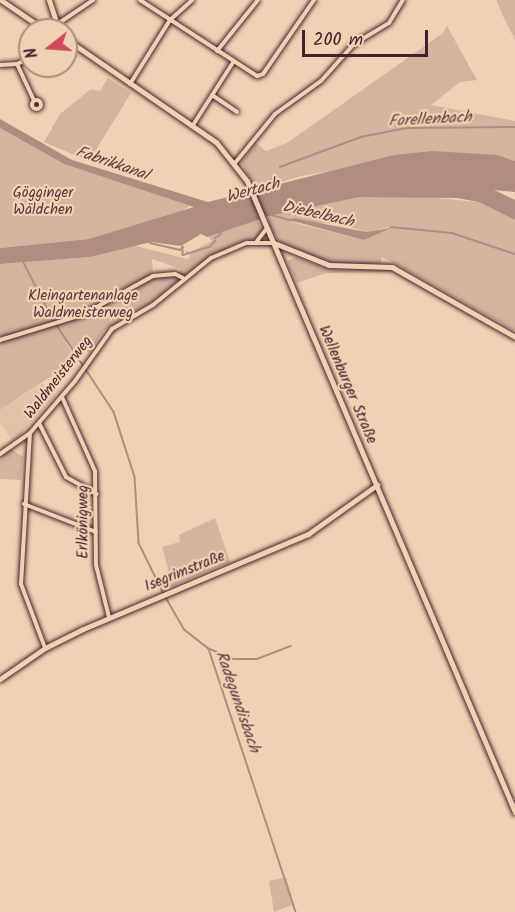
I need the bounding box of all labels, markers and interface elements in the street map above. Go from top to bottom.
north arrow [18,18,78,78]
scale bar [305,18,431,56]
text: 200 m [313,26,363,55]
text: N [19,44,46,61]
water label: Forellenbach [388,108,472,132]
water label: Fabrikkanal [73,143,151,185]
water label: Wertach [224,175,282,207]
park label: Gögginger Wäldchen [13,184,73,219]
water label: Diebelbach [281,197,355,233]
park label: Kleingartenanlage Waldmeisterweg [28,287,138,322]
street label: Wellenburger Straße [314,323,380,447]
street label: Waldmeisterweg [21,333,97,423]
street label: Erlkönigweg [75,485,93,559]
street label: Isegrimstraße [142,548,228,596]
water label: Radegundisbach [211,649,263,755]

